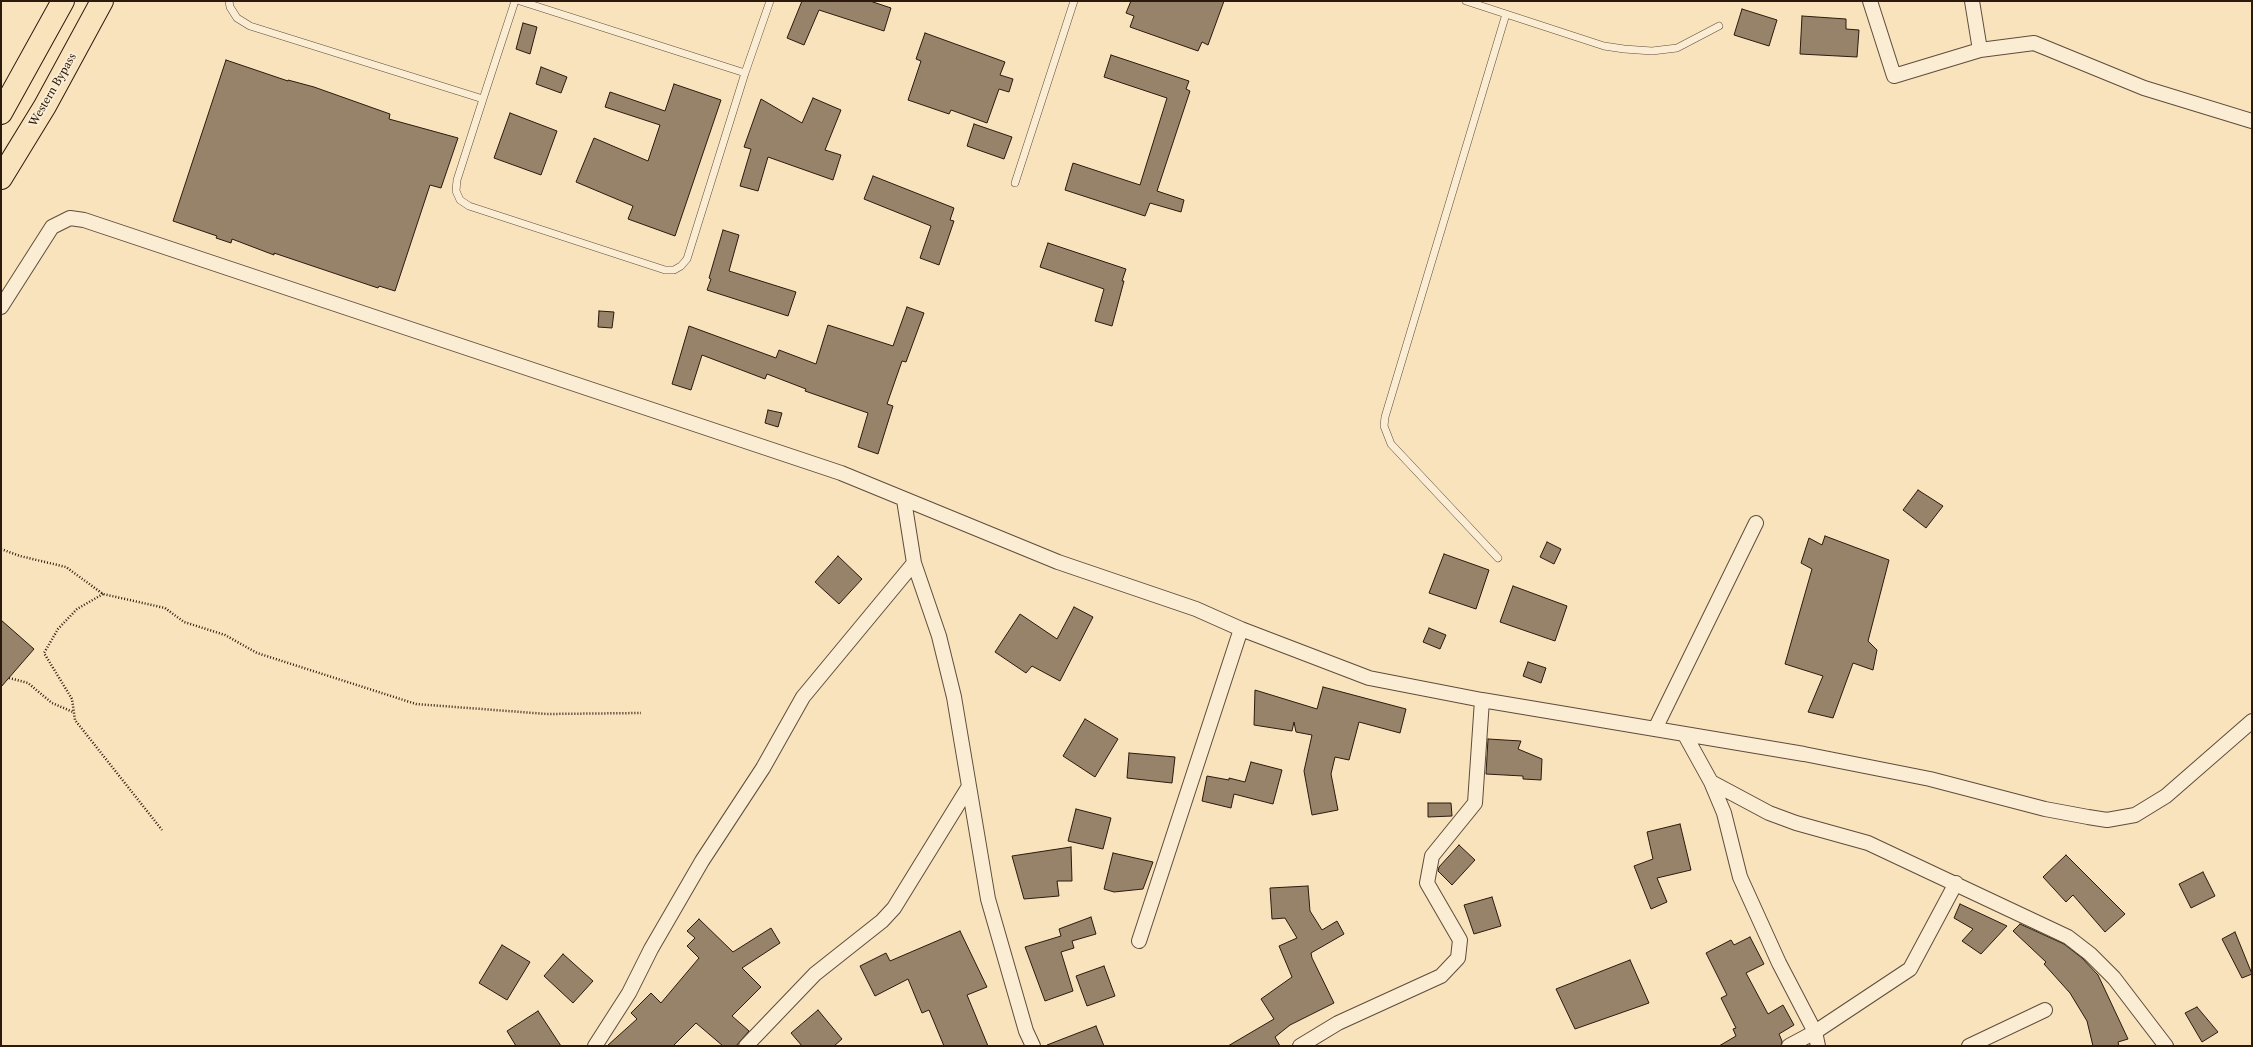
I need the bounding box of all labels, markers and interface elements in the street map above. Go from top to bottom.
street label: Western Bypass [27,51,79,129]

